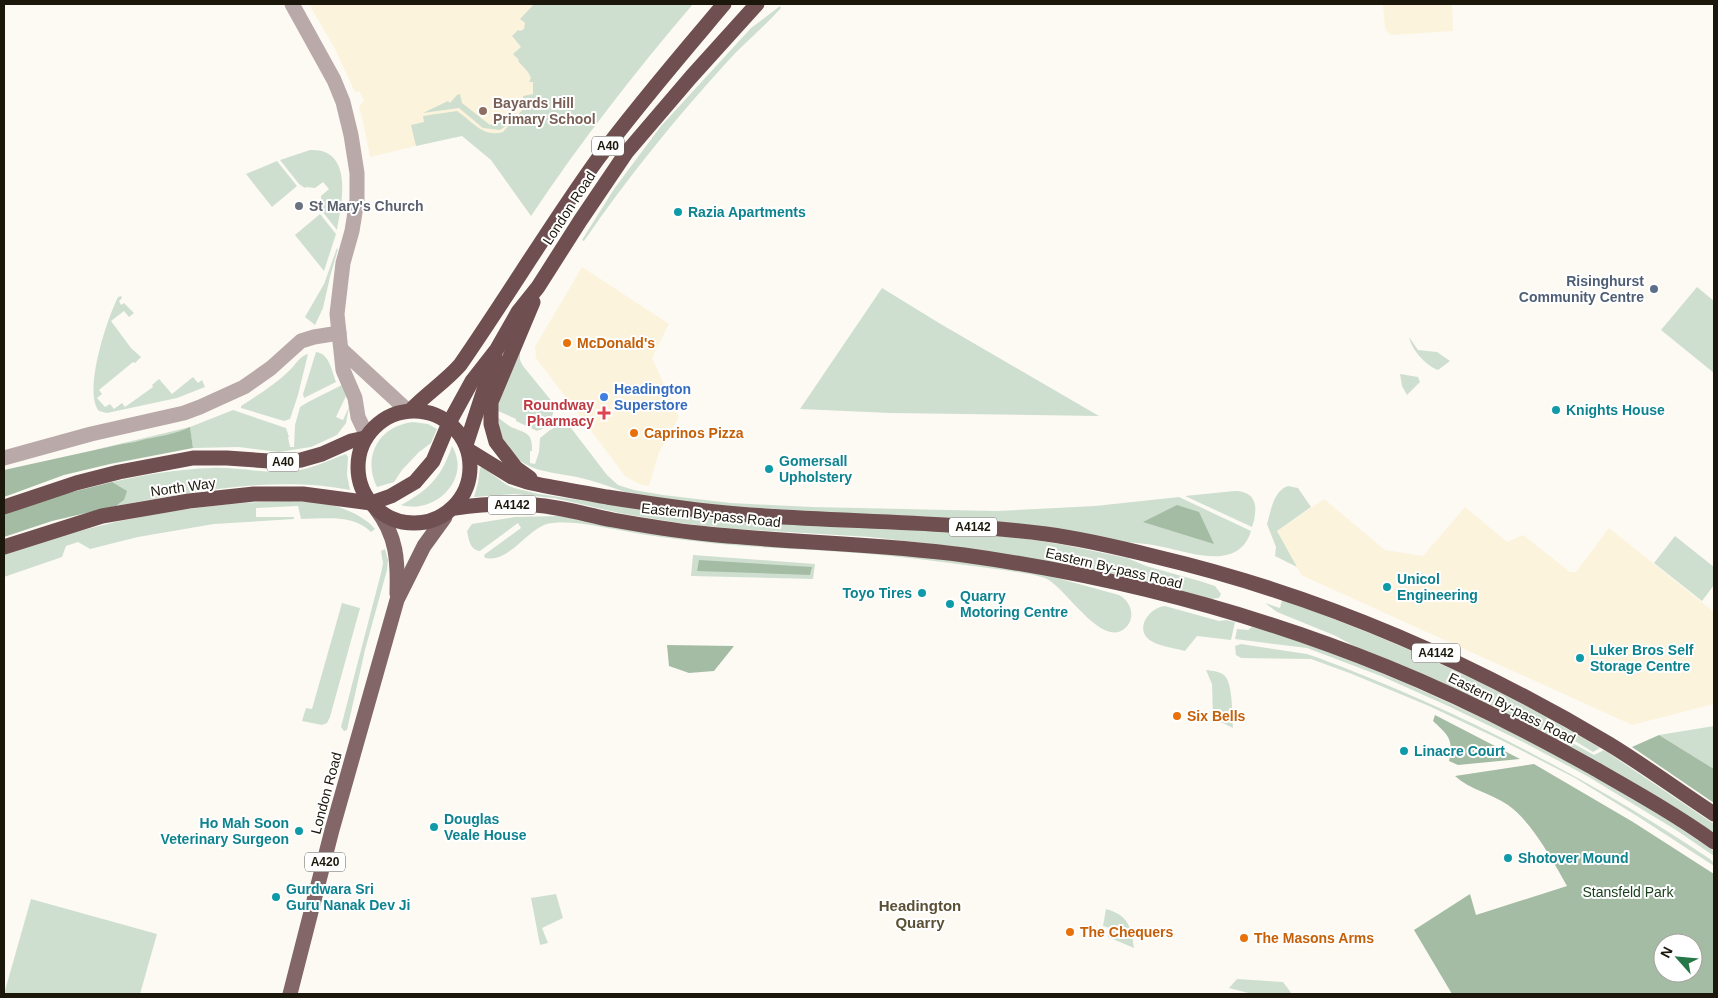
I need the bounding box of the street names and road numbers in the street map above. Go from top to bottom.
road number: A40 [592,136,624,156]
street label: London Road [539,168,599,248]
road number: A40 [267,452,299,472]
street label: North Way [149,475,217,499]
road number: A4142 [488,496,536,514]
street label: Eastern By-pass Road [641,500,781,530]
road number: A4142 [949,518,997,536]
street label: Eastern By-pass Road [1044,544,1184,592]
road number: A4142 [1412,644,1460,662]
street label: Eastern By-pass Road [1446,669,1578,747]
street label: London Road [307,750,345,836]
road number: A420 [305,852,345,872]

